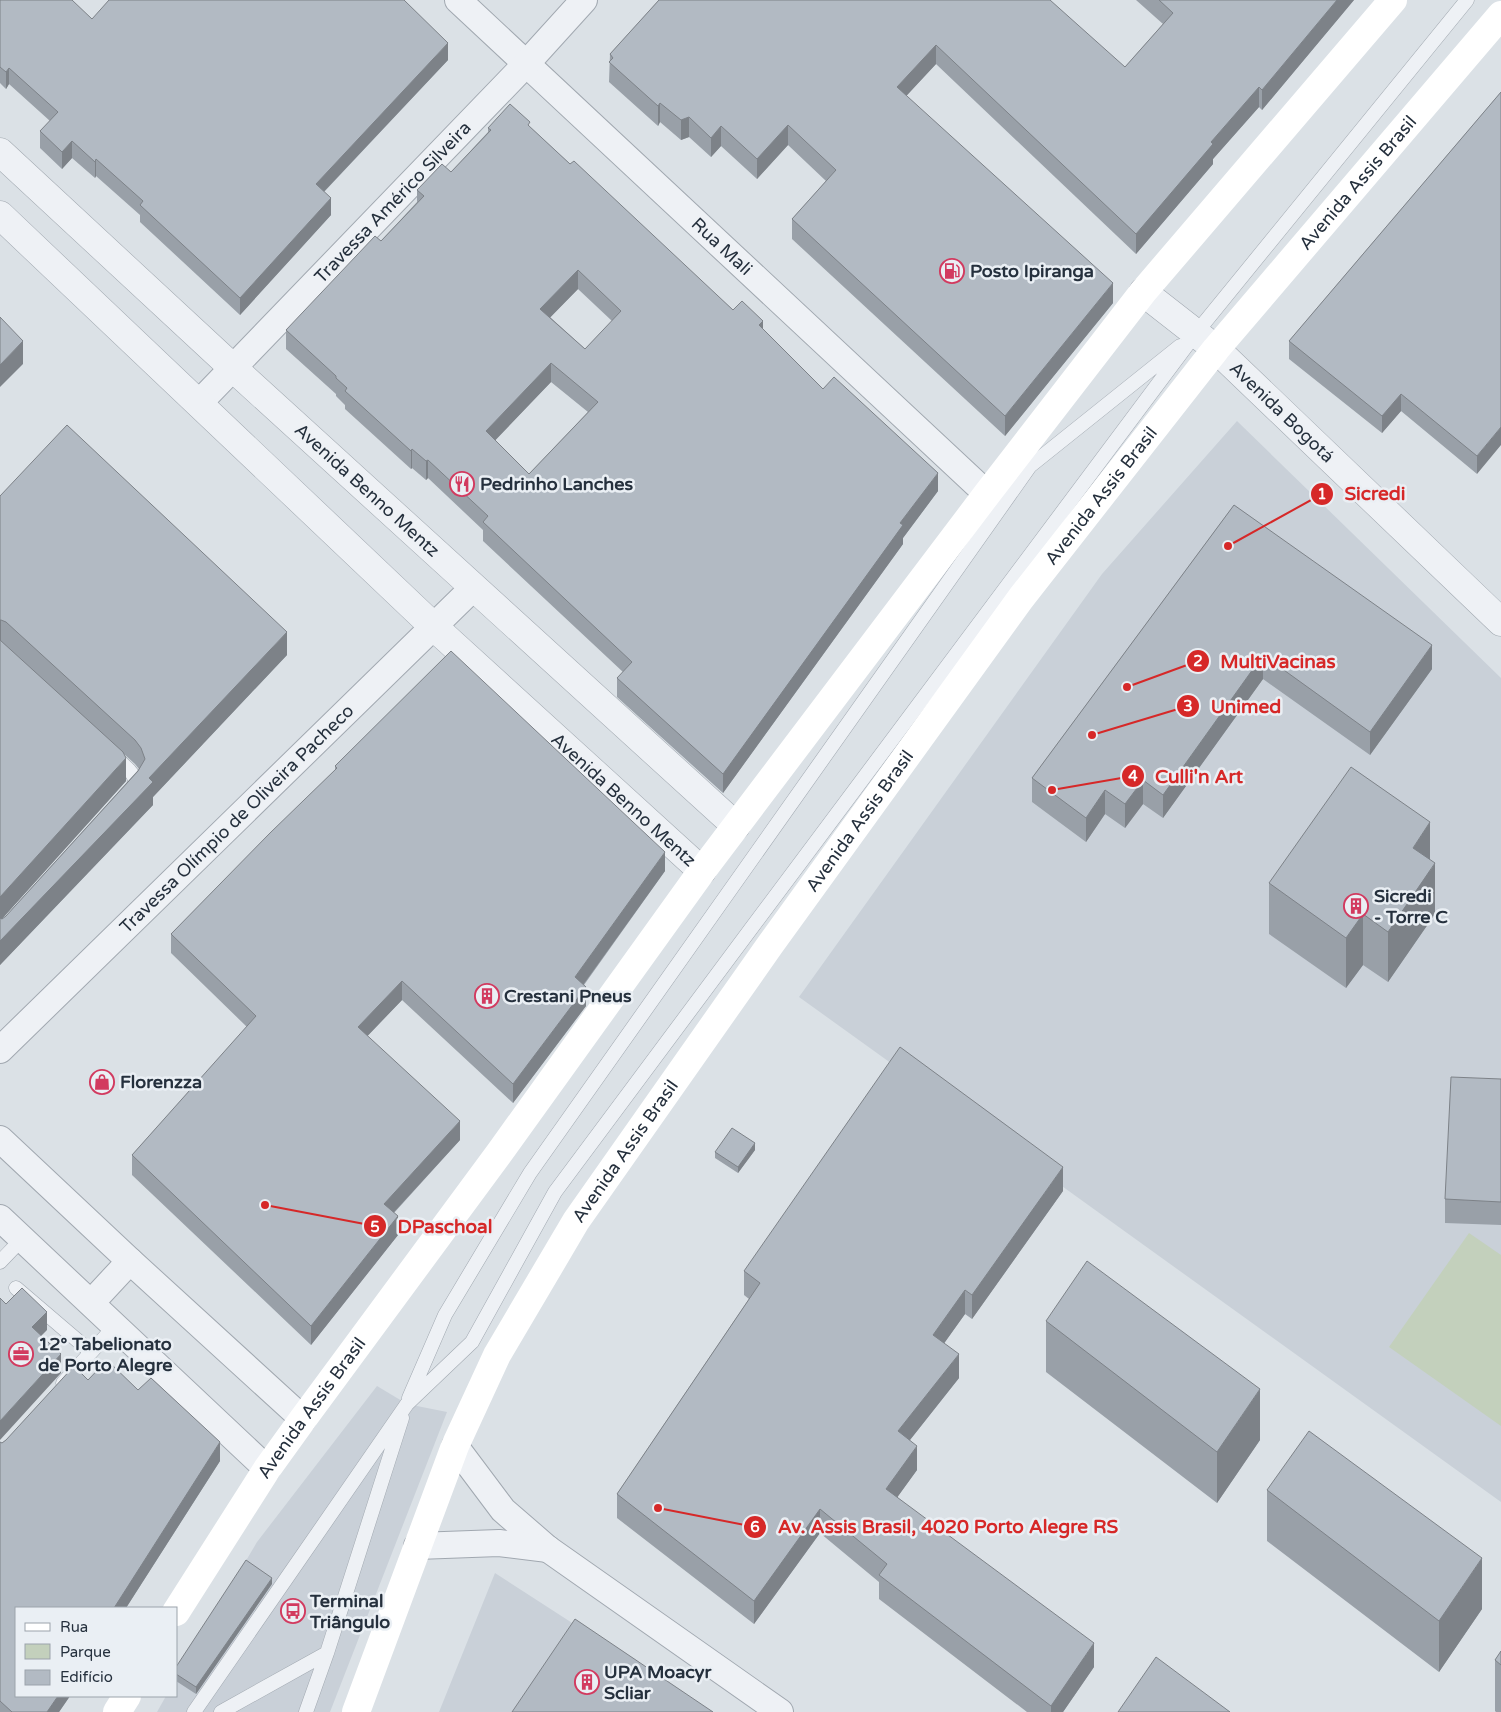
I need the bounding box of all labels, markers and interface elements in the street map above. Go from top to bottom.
street label: Avenida Assis Brasil [1294,111,1421,254]
street label: Travessa Américo Silveira [310,117,476,288]
street label: Rua Mali [687,213,757,280]
fuel station icon: Posto Ipiranga [939,258,965,284]
place label: Posto Ipiranga [970,260,1094,282]
street label: Avenida Bogotá [1225,357,1339,467]
street label: Avenida Benno Mentz [290,419,444,562]
street label: Avenida Assis Brasil [1040,422,1162,569]
restaurant icon: Pedrinho Lanches [449,471,475,497]
place label: Pedrinho Lanches [480,473,634,495]
callout: Sicredi [1309,477,1415,511]
text: Sicredi [1345,483,1405,505]
text: 1 [1317,485,1327,503]
callout: MultiVacinas [1185,644,1346,678]
text: MultiVacinas [1220,651,1336,673]
text: 2 [1193,652,1203,670]
callout: Unimed [1175,689,1291,723]
text: Unimed [1211,696,1281,718]
text: 3 [1183,697,1193,715]
street label: Travessa Olímpio de Oliveira Pacheco [115,700,358,938]
street label: Avenida Benno Mentz [547,728,701,871]
street label: Avenida Assis Brasil [801,746,918,896]
callout: Culli'n Art [1120,759,1253,793]
text: Culli'n Art [1155,766,1244,788]
text: 4 [1128,767,1138,785]
place label: Sicredi - Torre C [1374,885,1448,928]
building icon: Sicredi - Torre C [1343,893,1369,919]
building icon: Crestani Pneus [474,983,500,1009]
place label: Crestani Pneus [504,985,632,1007]
shop icon: Florenzza [89,1069,115,1095]
place label: Florenzza [120,1071,202,1093]
street label: Avenida Assis Brasil [567,1075,683,1227]
callout: DPaschoal [363,1209,503,1243]
text: DPaschoal [397,1216,493,1238]
text: 5 [370,1218,380,1236]
place label: 12° Tabelionato de Porto Alegre [38,1333,172,1376]
street label: Avenida Assis Brasil [253,1333,370,1483]
office icon: 12° Tabelionato de Porto Alegre [8,1341,34,1367]
callout: Av. Assis Brasil, 4020 Porto Alegre RS [743,1510,1128,1544]
text: Av. Assis Brasil, 4020 Porto Alegre RS [778,1516,1118,1539]
text: 6 [750,1518,760,1536]
place label: Terminal Triângulo [309,1590,390,1633]
bus stop icon: Terminal Triângulo [280,1598,306,1624]
legend [15,1607,178,1697]
text: Rua [60,1618,88,1636]
text: Parque [60,1643,111,1661]
place label: UPA Moacyr Scliar [604,1661,713,1704]
text: Edifício [60,1668,113,1686]
building icon: UPA Moacyr Scliar [574,1669,600,1695]

